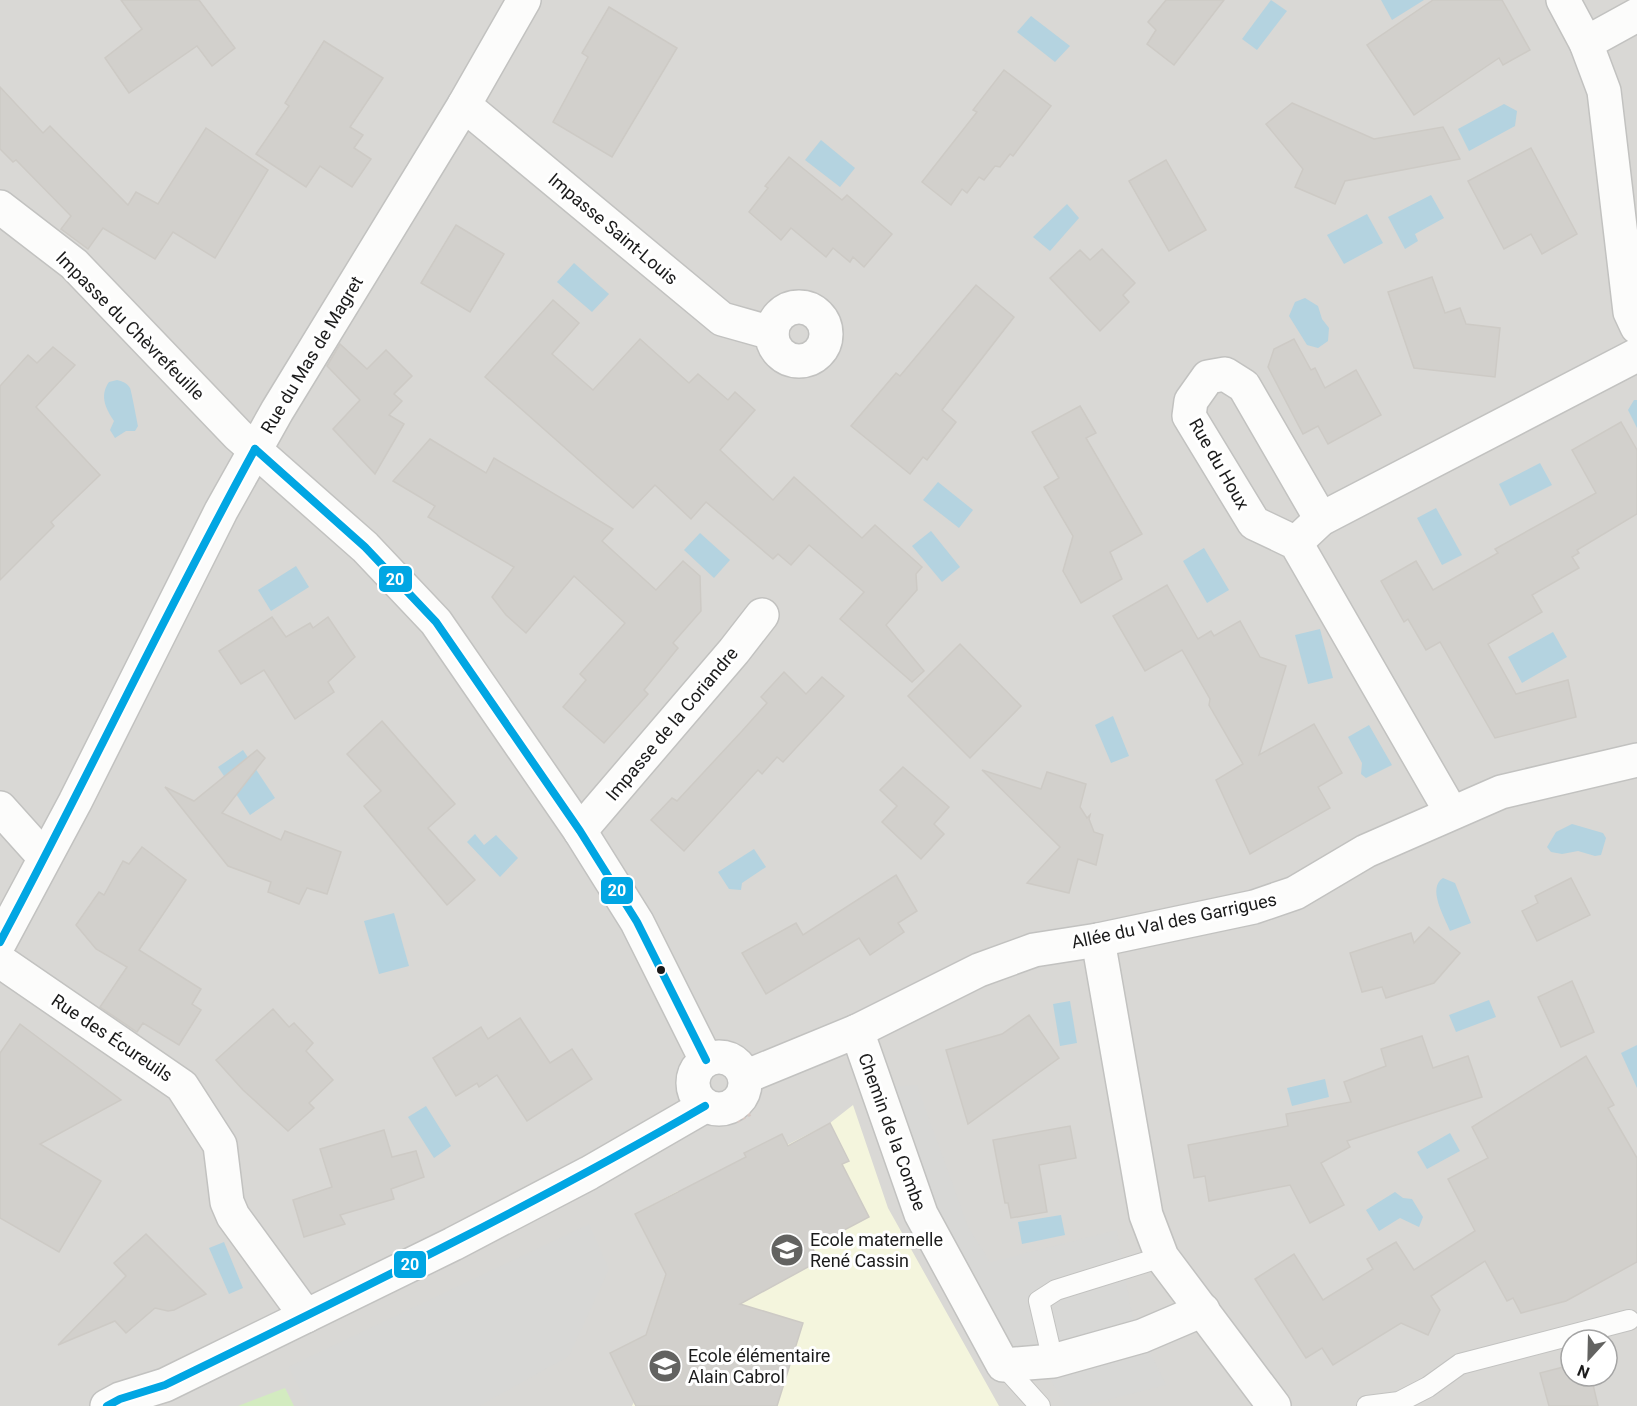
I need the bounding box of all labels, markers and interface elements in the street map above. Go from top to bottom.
street label: Impasse Saint-Louis [544,168,682,289]
street label: Impasse du Chèvrefeuille [52,247,209,404]
street label: Rue du Mas de Magret [256,272,367,437]
street label: Rue du Houx [1185,415,1254,513]
line badge: 20 [378,565,413,593]
text: 20 [386,570,404,589]
street label: Impasse de la Coriandre [601,643,742,805]
line badge: 20 [600,876,634,905]
text: 20 [608,881,626,900]
street label: Allée du Val des Garrigues [1069,888,1278,953]
unlabelled marker [655,964,667,976]
street label: Rue des Écureuils [48,989,177,1086]
street label: Chemin de la Combe [854,1050,931,1213]
place label: Ecole maternelle René Cassin [810,1229,943,1271]
school or university icon: Ecole maternelle René Cassin [769,1232,805,1268]
line badge: 20 [393,1250,427,1279]
text: 20 [401,1255,419,1274]
north arrow [1559,1328,1619,1388]
place label: Ecole élémentaire Alain Cabrol [688,1345,830,1387]
school or university icon: Ecole élémentaire Alain Cabrol [647,1348,683,1384]
text: N [1575,1361,1592,1382]

